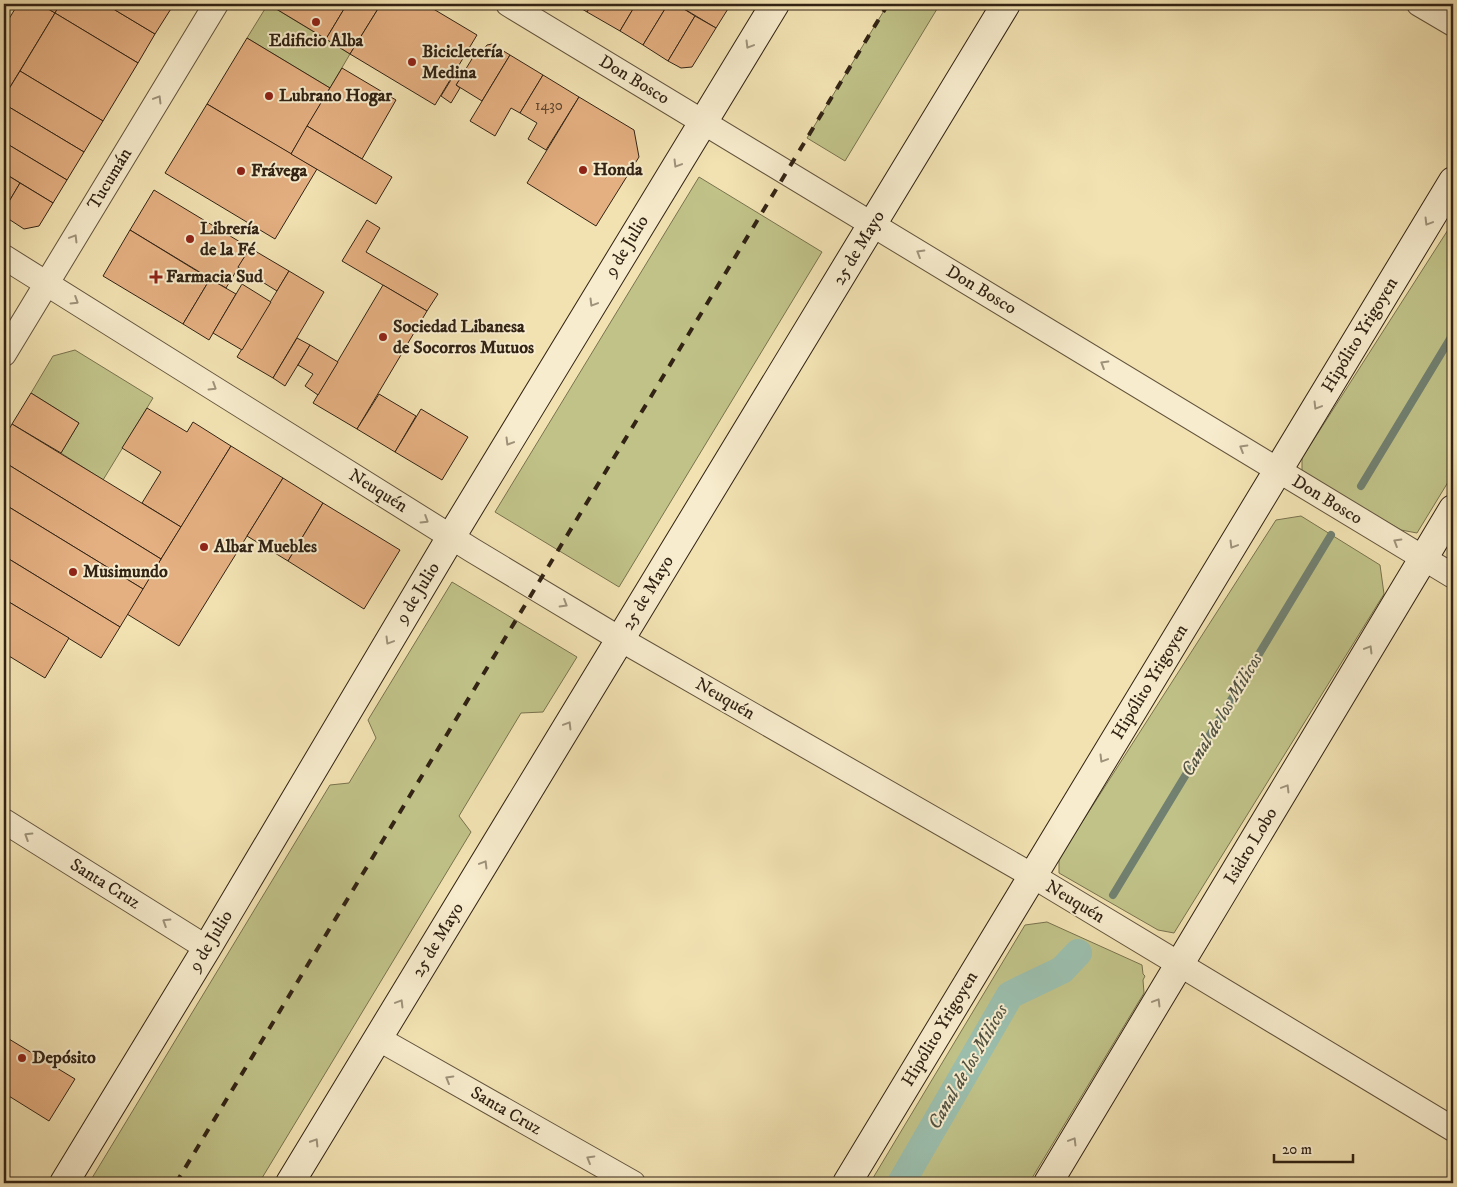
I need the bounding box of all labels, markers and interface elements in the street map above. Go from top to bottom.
marker: Edificio Alba [310,16,322,28]
place label: Edificio Alba [269,30,364,52]
one-way arrow [746,40,756,49]
place label: Bicicletería Medina [422,41,503,84]
street label: Don Bosco [595,50,673,110]
marker: Bicicletería Medina [406,56,418,68]
place label: Lubrano Hogar [279,85,392,107]
marker: Lubrano Hogar [263,90,275,102]
one-way arrow [152,95,162,104]
house number: 1430 [535,96,563,115]
street label: Tucumán [83,144,137,214]
one-way arrow [674,158,684,167]
place label: Honda [593,159,643,181]
place label: Frávega [251,160,308,182]
marker: Honda [577,164,589,176]
marker: Frávega [235,165,247,177]
street label: 25 de Mayo [828,207,890,289]
street label: 9 de Julio [600,211,654,281]
one-way arrow [1425,217,1434,226]
place label: Librería de la Fé [200,218,259,261]
marker: Librería de la Fé [184,233,196,245]
one-way arrow [68,234,78,243]
one-way arrow [916,249,925,259]
street label: Don Bosco [942,260,1020,320]
place label: Farmacia Sud [166,266,264,288]
marker: Farmacia Sud [150,271,162,283]
street label: Hipólito Yrigoyen [1317,273,1403,396]
one-way arrow [70,294,79,304]
one-way arrow [590,297,599,306]
place label: Sociedad Libanesa de Socorros Mutuos [393,316,534,359]
marker: Sociedad Libanesa de Socorros Mutuos [377,331,389,343]
one-way arrow [1100,361,1109,371]
one-way arrow [207,381,217,390]
one-way arrow [1313,401,1323,410]
one-way arrow [505,436,515,445]
one-way arrow [1239,445,1248,455]
street label: Neuquén [345,464,412,518]
street label: Don Bosco [1288,470,1366,530]
one-way arrow [419,514,428,523]
place label: Albar Muebles [213,536,317,558]
one-way arrow [1393,538,1402,548]
one-way arrow [1229,540,1239,549]
marker: Albar Muebles [198,541,210,553]
street label: 25 de Mayo [617,552,679,634]
street label: 9 de Julio [391,558,445,628]
place label: Musimundo [83,561,168,583]
marker: Musimundo [67,566,79,578]
one-way arrow [558,598,567,608]
street label: Hipólito Yrigoyen [1107,620,1193,743]
one-way arrow [385,636,395,645]
one-way arrow [1363,645,1373,654]
water label: Canal de los Milicos [1176,648,1269,781]
street label: Neuquén [691,673,759,725]
one-way arrow [562,721,572,730]
one-way arrow [1100,754,1110,763]
one-way arrow [1279,784,1289,793]
street label: Isidro Lobo [1220,804,1283,888]
one-way arrow [24,833,34,842]
street label: Santa Cruz [66,854,144,914]
one-way arrow [478,860,488,869]
street label: Neuquén [1041,876,1109,928]
street label: 25 de Mayo [407,899,469,981]
street label: 9 de Julio [184,906,238,976]
one-way arrow [162,919,171,929]
street label: Hipólito Yrigoyen [897,967,983,1090]
one-way arrow [1150,999,1160,1008]
one-way arrow [394,1000,404,1009]
water label: Canal de los Milicos [923,1000,1014,1133]
place label: Depósito [32,1047,96,1069]
marker: Depósito [16,1052,28,1064]
one-way arrow [445,1075,454,1085]
street label: Santa Cruz [466,1082,546,1140]
scale bar [1274,1132,1353,1164]
one-way arrow [309,1138,319,1147]
one-way arrow [1067,1138,1077,1147]
text: 20 m [1282,1140,1312,1159]
one-way arrow [587,1156,596,1166]

